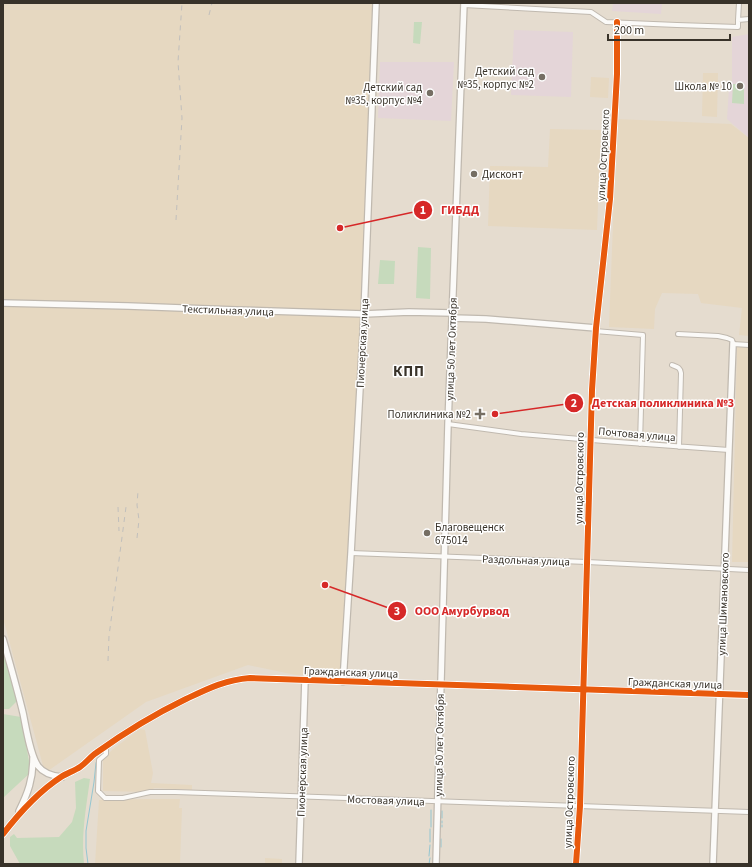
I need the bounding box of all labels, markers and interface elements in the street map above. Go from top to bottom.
scale bar [608,16,730,42]
text: 200 m [614,22,644,39]
place label: Детский сад №35, корпус №2 [457,64,534,92]
marker: Детский сад №35, корпус №2 [537,72,547,82]
place label: Школа № 10 [675,79,732,94]
place label: Детский сад №35, корпус №4 [345,80,423,108]
marker: Школа № 10 [735,81,745,91]
marker: Детский сад №35, корпус №4 [425,88,435,98]
street label: улица Островского [594,109,613,201]
place label: Дисконт [482,167,523,182]
marker: Дисконт [469,169,479,179]
callout: ГИБДД [413,198,488,222]
text: 1 [420,202,426,219]
text: ГИБДД [441,202,479,219]
street label: улица 50 лет Октября [442,297,461,401]
street label: Пионерская улица [353,298,372,388]
street label: Текстильная улица [182,301,274,320]
district label: КПП [393,361,425,382]
callout: Детская поликлиника №3 [564,391,742,415]
text: 2 [571,395,577,412]
text: Детская поликлиника №3 [592,395,734,412]
place label: Поликлиника №2 [388,407,471,422]
marker: Поликлиника №2 [474,408,486,420]
street label: Почтовая улица [598,424,676,445]
street label: улица Островского [571,432,588,524]
place label: Благовещенск 675014 [435,520,505,548]
marker: Благовещенск 675014 [422,528,432,538]
street label: Раздольная улица [482,551,570,570]
street label: улица Шимановского [714,552,733,656]
callout: ООО Амурбурвод [387,599,517,623]
text: 3 [394,603,400,620]
text: ООО Амурбурвод [415,603,509,620]
street label: Гражданская улица [304,663,398,682]
street label: Гражданская улица [628,674,722,693]
street label: улица 50 лет Октября [431,693,448,797]
street label: Пионерская улица [293,727,312,817]
street label: улица Островского [560,756,579,848]
street label: Мостовая улица [347,792,425,809]

